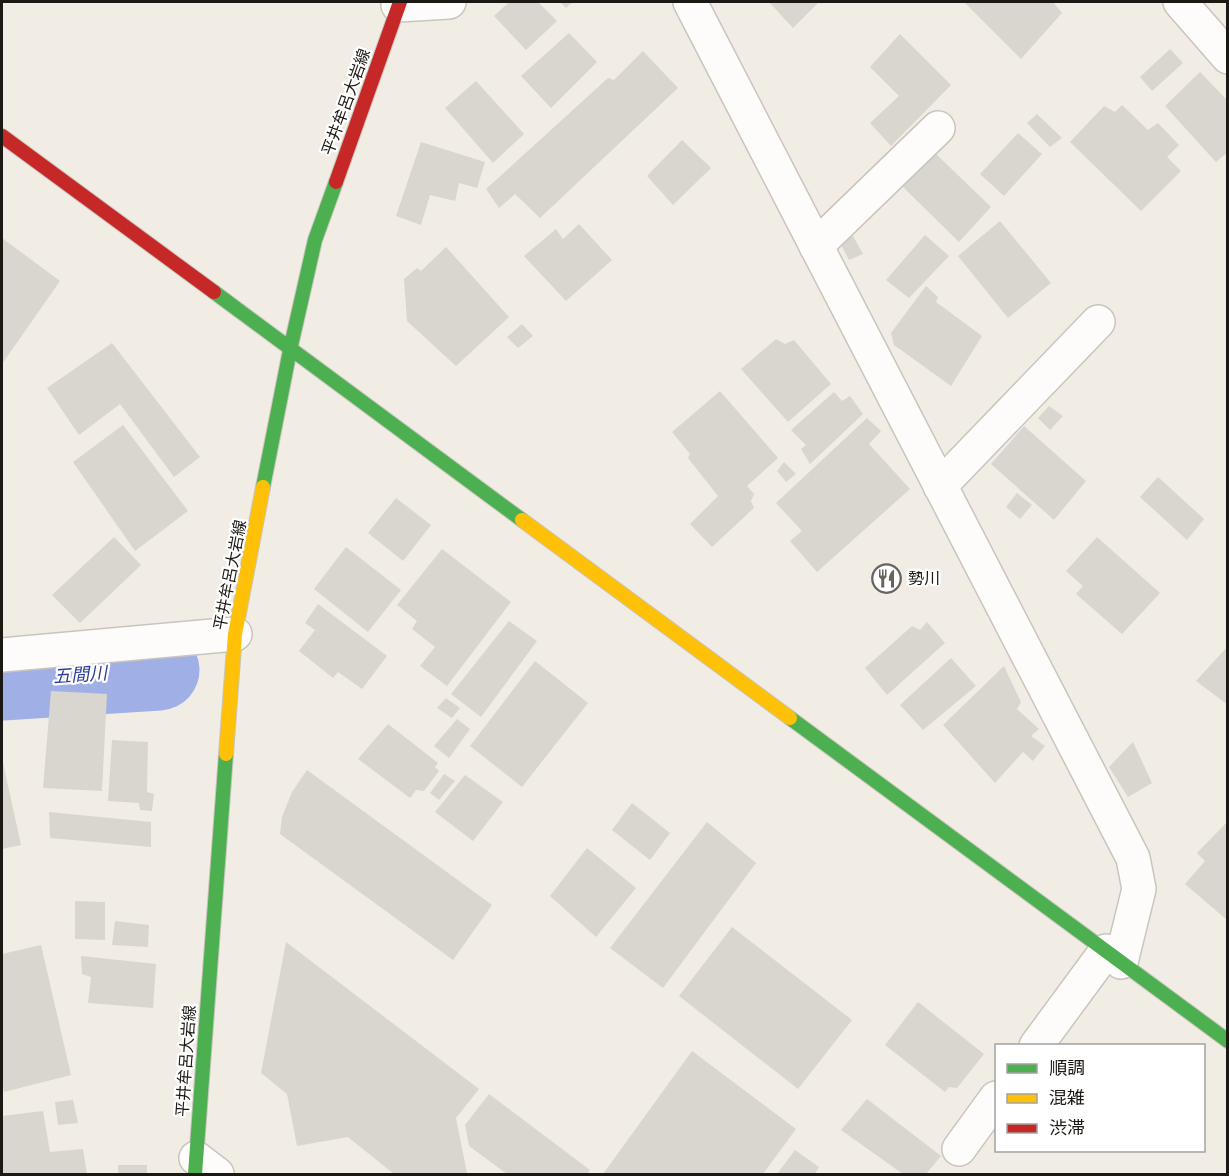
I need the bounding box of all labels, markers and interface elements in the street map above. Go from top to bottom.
street label: 平井牟呂大岩線 [318,46,374,158]
street label: 平井牟呂大岩線 [210,518,250,632]
restaurant icon: 勢川 [871,562,903,594]
place label: 勢川 [908,569,940,588]
water label: 五間川 [52,662,110,688]
street label: 平井牟呂大岩線 [173,1004,199,1118]
legend [995,1044,1205,1152]
text: 順調 [1049,1057,1085,1079]
text: 混雑 [1049,1087,1085,1109]
text: 渋滞 [1049,1117,1085,1139]

